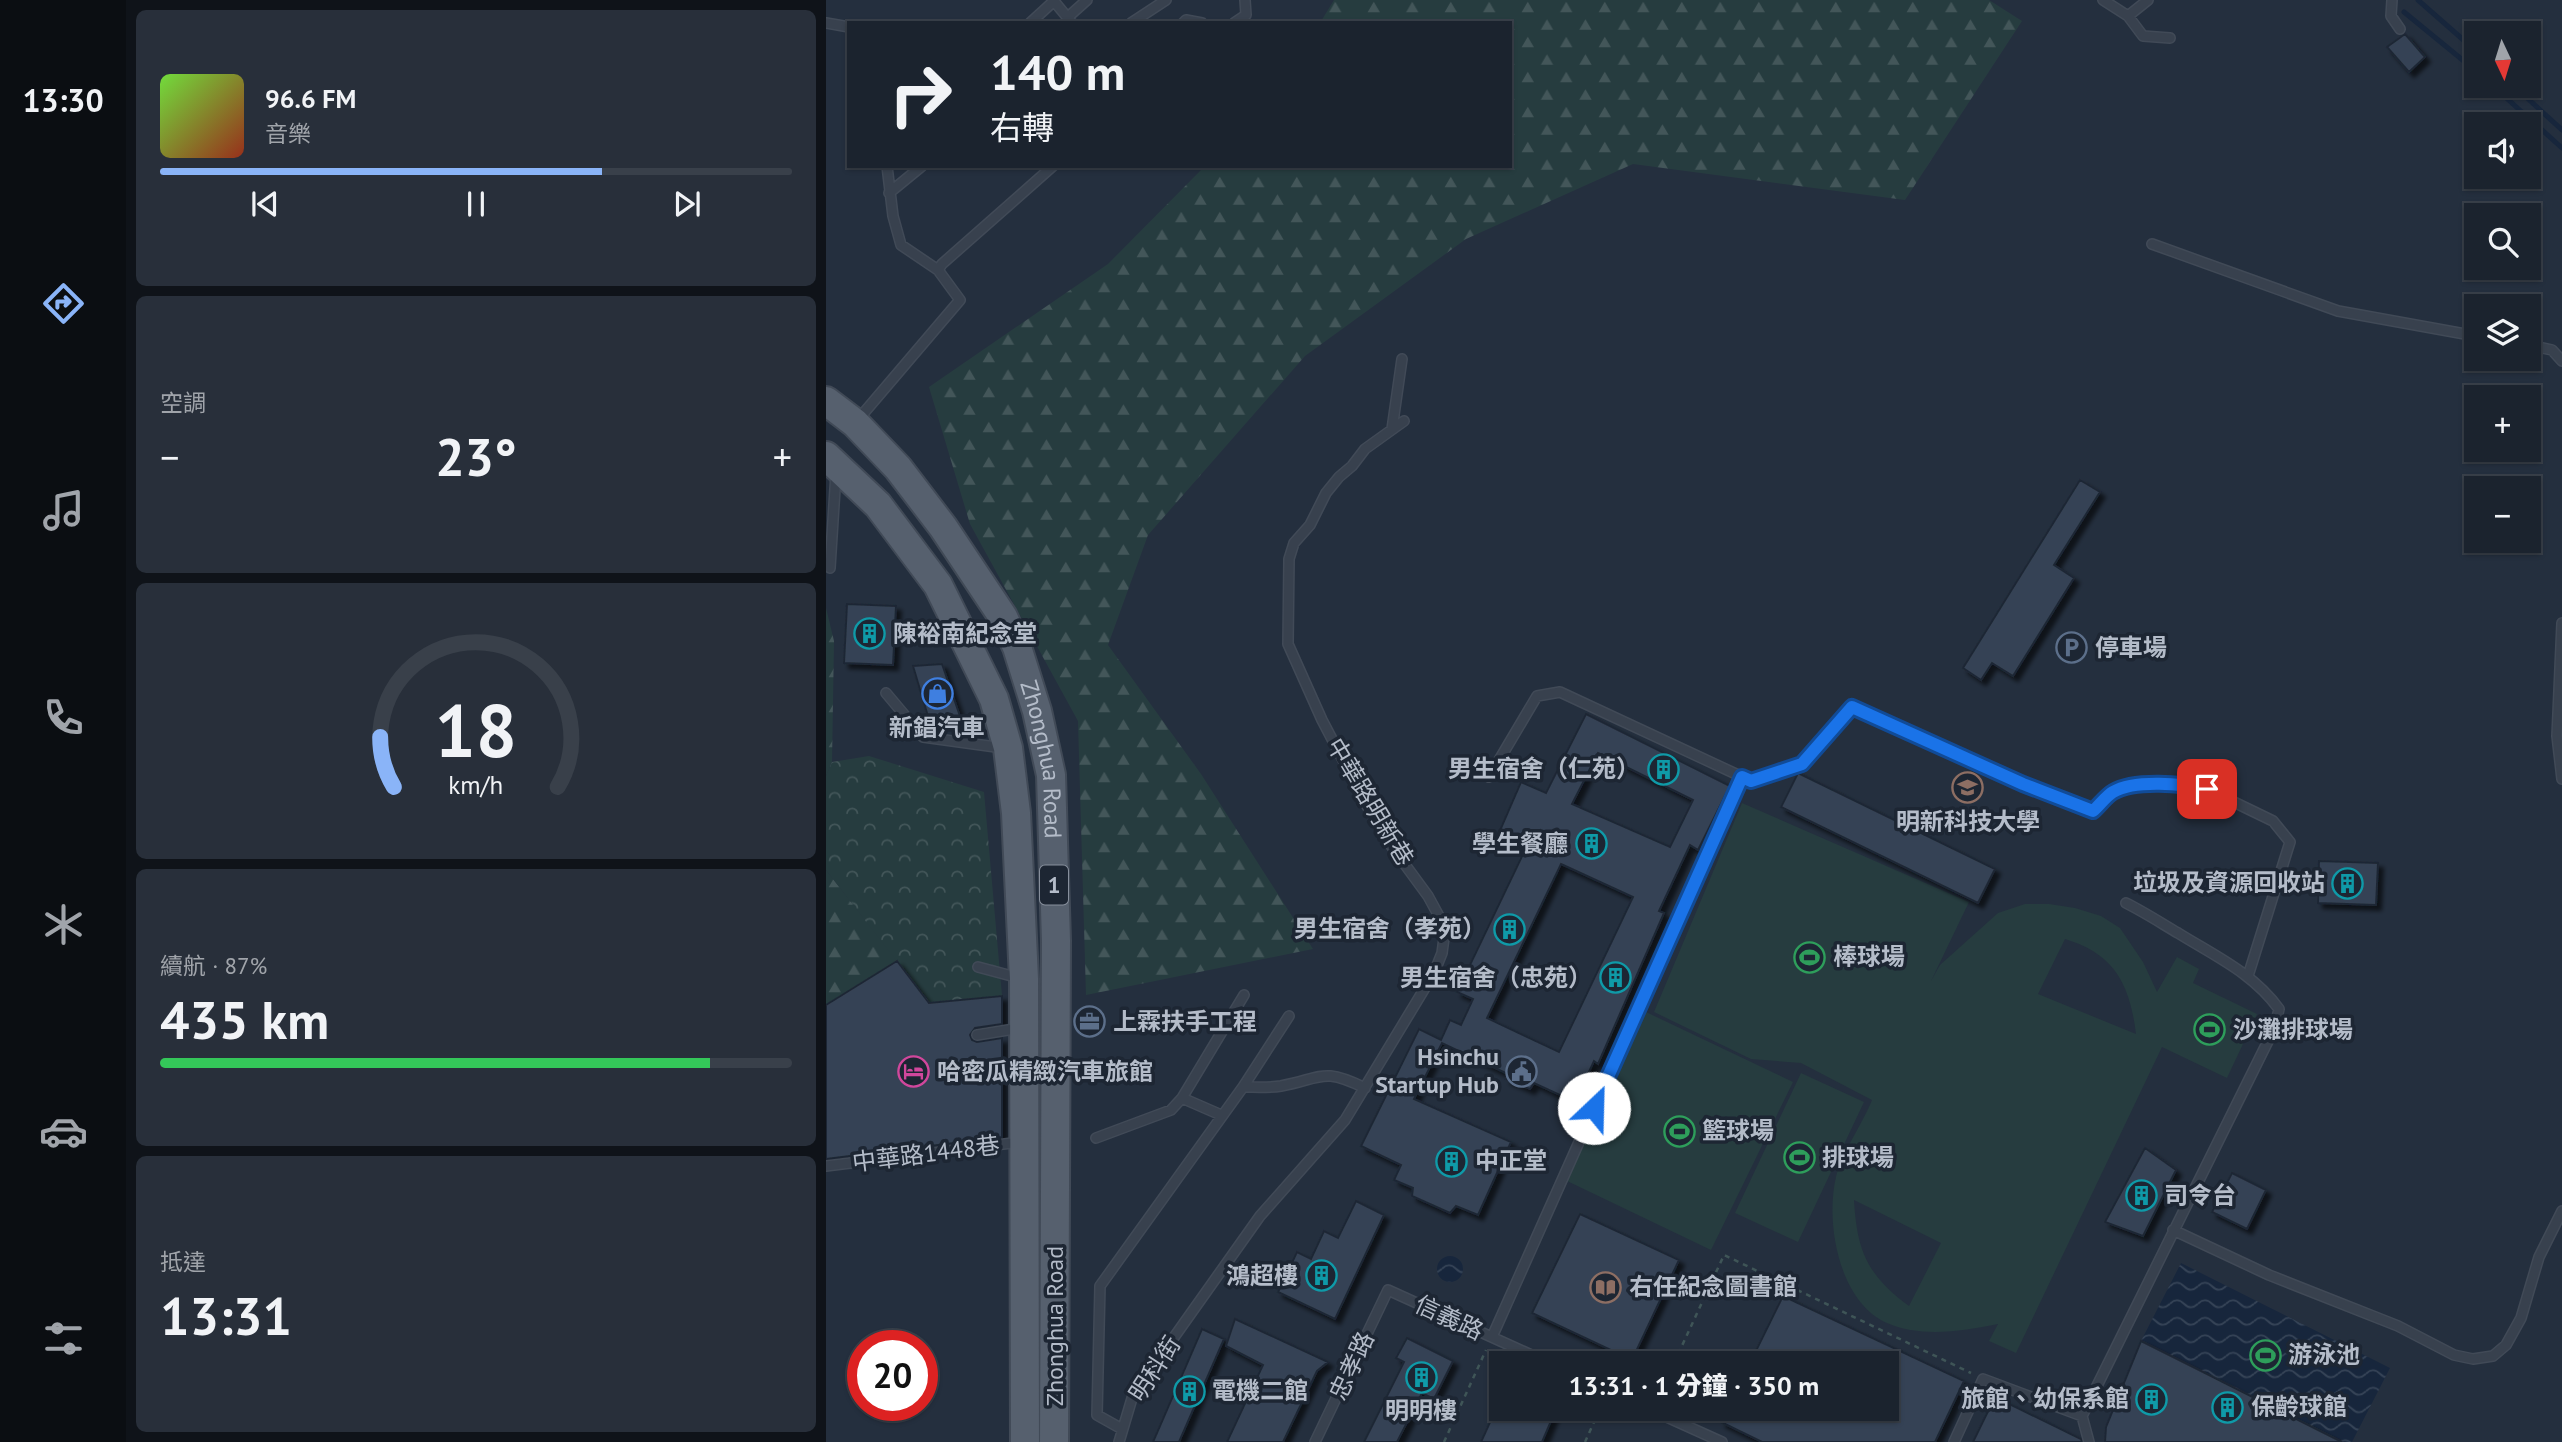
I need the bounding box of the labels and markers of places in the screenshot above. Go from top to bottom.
building icon: 陳裕南紀念堂 [853,617,887,651]
place label: 陳裕南紀念堂 [893,618,1037,649]
parking icon: 停車場 [2055,631,2089,665]
place label: 停車場 [2095,632,2167,663]
shop icon: 新錩汽車 [920,677,954,711]
place label: 新錩汽車 [889,712,985,743]
building icon: 男生宿舍（仁苑） [1646,752,1680,786]
place label: 男生宿舍（仁苑） [1448,753,1640,784]
pin [2177,759,2237,819]
school or university icon: 明新科技大學 [1951,771,1985,805]
place label: 明新科技大學 [1896,806,2040,837]
building icon: 學生餐廳 [1574,827,1608,861]
place label: 學生餐廳 [1472,828,1568,859]
building icon: 垃圾及資源回收站 [2331,866,2365,900]
place label: 垃圾及資源回收站 [2133,867,2325,898]
building icon: 男生宿舍（孝苑） [1492,912,1526,946]
place label: 男生宿舍（孝苑） [1294,913,1486,944]
sports icon: 棒球場 [1793,940,1827,974]
place label: 棒球場 [1833,941,1905,972]
building icon: 男生宿舍（忠苑） [1598,961,1632,995]
place label: 男生宿舍（忠苑） [1400,962,1592,993]
office icon: 上霖扶手工程 [1073,1005,1107,1039]
place label: 上霖扶手工程 [1113,1006,1257,1037]
sports icon: 沙灘排球場 [2193,1013,2227,1047]
place label: 沙灘排球場 [2233,1014,2353,1045]
place label: Hsinchu Startup Hub [1375,1041,1499,1100]
public building icon: Hsinchu Startup Hub [1505,1054,1539,1088]
hotel icon: 哈密瓜精緻汽車旅館 [897,1055,931,1089]
place label: 哈密瓜精緻汽車旅館 [937,1056,1153,1087]
sports icon: 籃球場 [1662,1114,1696,1148]
place label: 籃球場 [1702,1115,1774,1146]
sports icon: 排球場 [1782,1141,1816,1175]
place label: 排球場 [1822,1142,1894,1173]
building icon: 中正堂 [1435,1144,1469,1178]
place label: 中正堂 [1475,1145,1547,1176]
building icon: 司令台 [2124,1179,2158,1213]
place label: 司令台 [2164,1180,2236,1211]
building icon: 鴻超樓 [1304,1259,1338,1293]
place label: 鴻超樓 [1226,1260,1298,1291]
library icon: 右任紀念圖書館 [1589,1270,1623,1304]
place label: 右任紀念圖書館 [1629,1271,1797,1302]
sports icon: 游泳池 [2248,1338,2282,1372]
place label: 游泳池 [2288,1339,2360,1370]
building icon: 明明樓 [1404,1360,1438,1394]
building icon: 電機二館 [1172,1374,1206,1408]
place label: 電機二館 [1212,1375,1308,1406]
building icon: 旅館、幼保系館 [2135,1382,2169,1416]
place label: 旅館、幼保系館 [1961,1383,2129,1414]
building icon: 保齡球館 [2211,1390,2245,1424]
place label: 保齡球館 [2251,1391,2347,1422]
place label: 明明樓 [1385,1395,1457,1426]

